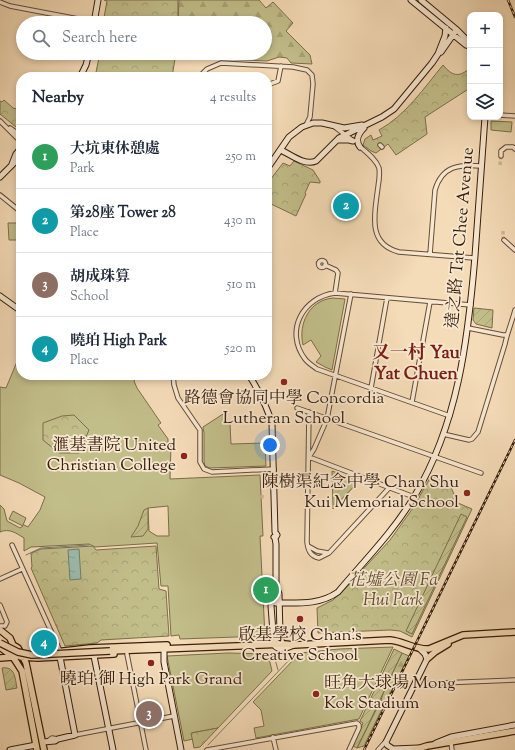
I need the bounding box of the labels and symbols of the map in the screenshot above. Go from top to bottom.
street label: 達之路 Tat Chee Avenue [441,146,481,330]
pin: 2 [333,191,359,221]
district label: 又一村 Yau Yat Chuen [372,341,461,388]
marker: 路德會協同中學 Concordia Lutheran School [279,377,289,387]
place label: 路德會協同中學 Concordia Lutheran School [184,387,384,431]
place label: 滙基書院 United Christian College [47,434,176,478]
your location [260,435,280,455]
marker: 滙基書院 United Christian College [179,451,189,461]
place label: 陳樹渠紀念中學 Chan Shu Kui Memorial School [261,471,459,515]
marker: 陳樹渠紀念中學 Chan Shu Kui Memorial School [462,488,472,498]
park label: 花墟公園 Fa Hui Park [348,569,438,613]
pin: 1 [253,575,279,605]
marker: 啟基學校 Chan's Creative School [295,614,305,624]
place label: 啟基學校 Chan's Creative School [238,624,362,668]
pin: 4 [31,628,57,658]
marker: 曉珀·御 High Park Grand [146,658,156,668]
place label: 曉珀·御 High Park Grand [60,668,243,692]
place label: 旺角大球場 Mong Kok Stadium [324,672,455,716]
marker: 旺角大球場 Mong Kok Stadium [311,689,321,699]
pin: 3 [136,699,162,729]

